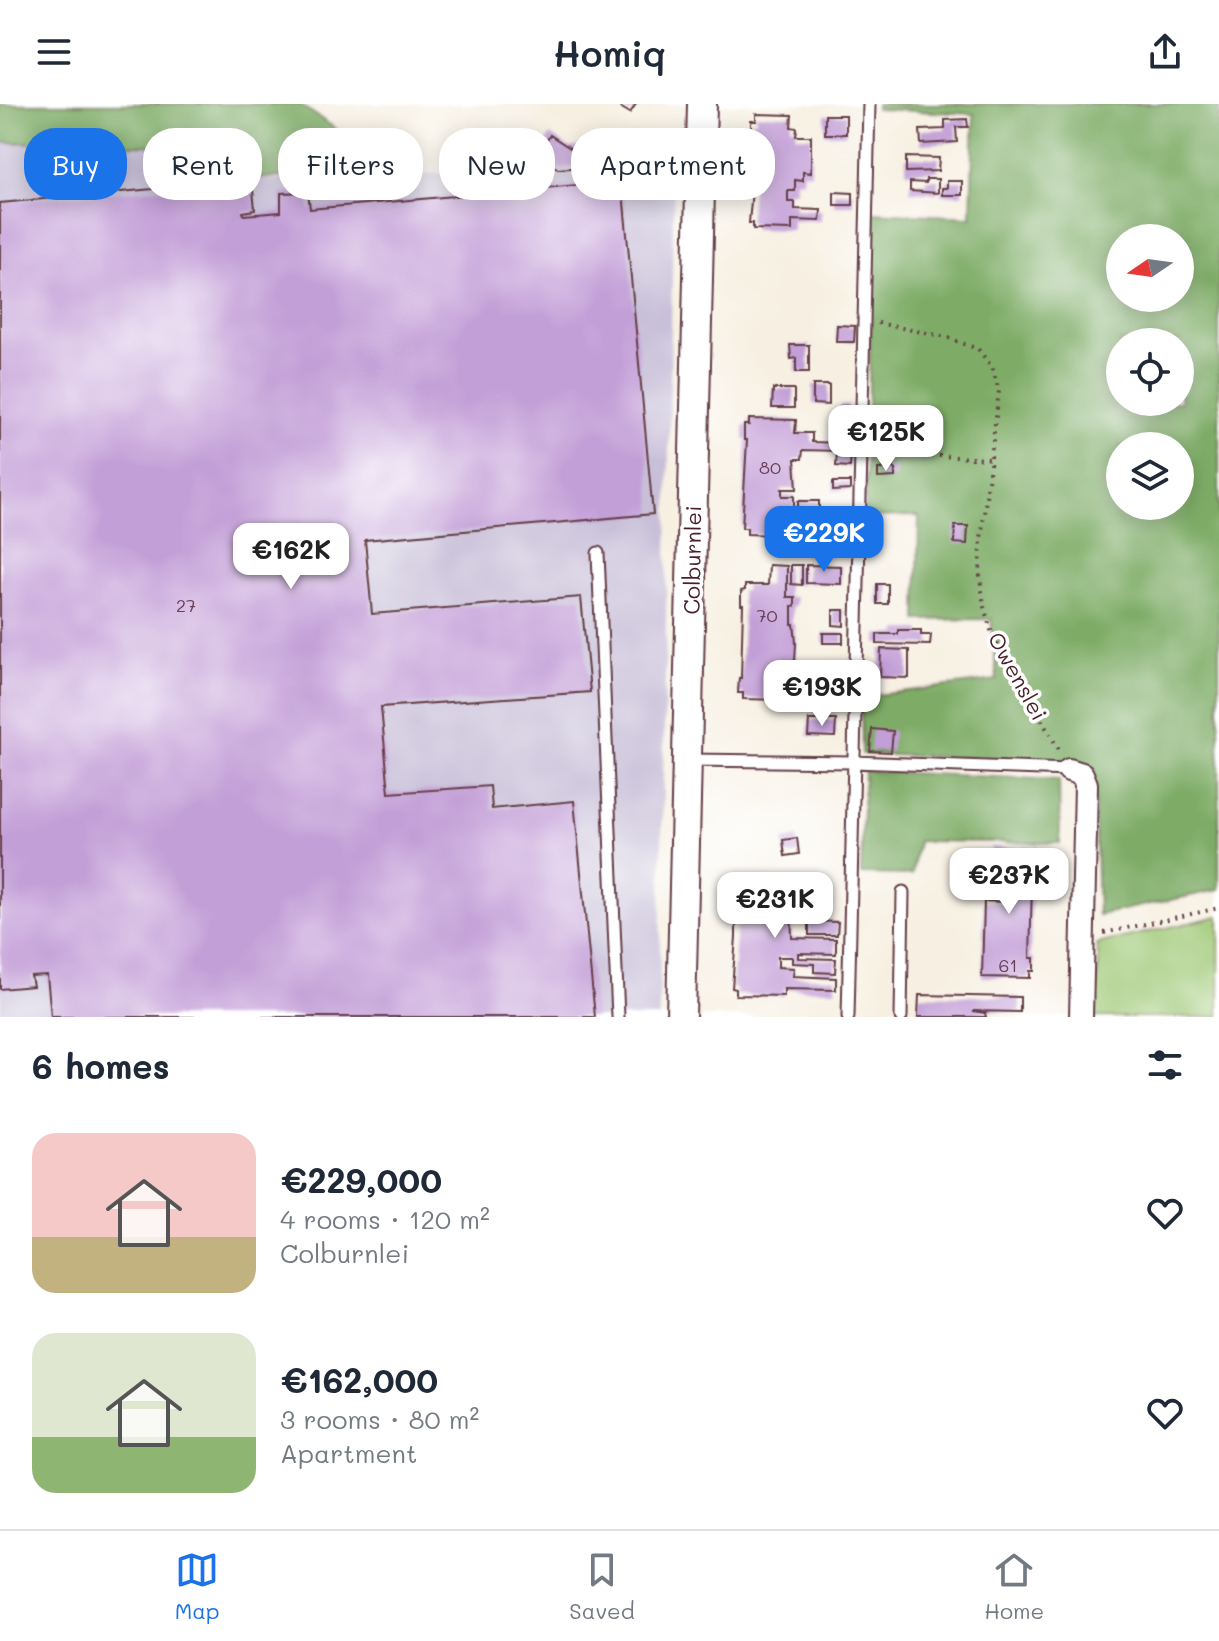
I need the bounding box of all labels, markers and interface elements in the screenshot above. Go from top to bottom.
text: Homiq [553,29,666,76]
icon: menu [32,30,76,74]
icon: share [1143,30,1187,74]
chip: Buy [24,128,127,200]
chip: Rent [143,128,262,200]
chip: Filters [278,128,423,200]
chip: New [439,128,555,200]
chip: Apartment [571,128,775,200]
north arrow [1106,224,1194,312]
map controls [1106,224,1194,520]
button: locate [1106,328,1194,416]
pin: €125K [830,405,942,473]
text: €125K [846,414,926,448]
button: layers [1106,432,1194,520]
house number: 80 [759,455,781,479]
street label: Colburnlei [677,505,707,615]
pin: €229K [768,506,880,574]
text: €229K [783,515,865,549]
pin: €162K [235,523,347,591]
text: €162K [251,532,331,566]
house number: 27 [176,593,196,617]
house number: 70 [756,603,778,627]
street label: Owenslei [982,627,1054,725]
pin: €193K [766,660,878,728]
text: €193K [782,669,862,703]
pin: €237K [953,848,1065,916]
text: €237K [968,857,1050,891]
pin: €231K [719,872,831,940]
text: €231K [735,881,815,915]
house number: 61 [999,953,1017,977]
text: 6 homes [32,1043,170,1088]
icon: filters [1143,1043,1187,1087]
text: €229,000 [280,1157,442,1202]
icon: home [96,1165,192,1261]
icon: heart [1143,1191,1187,1235]
text: 4 rooms · 120 m² [280,1202,490,1236]
text: Colburnlei [280,1236,409,1270]
text: €162,000 [280,1357,438,1402]
icon: home [96,1365,192,1461]
icon: heart [1143,1391,1187,1435]
text: 3 rooms · 80 m² [280,1402,479,1436]
text: Apartment [280,1436,417,1470]
tab: Map [175,1548,220,1625]
tab: Saved [569,1548,635,1625]
tab: Home [984,1548,1044,1625]

